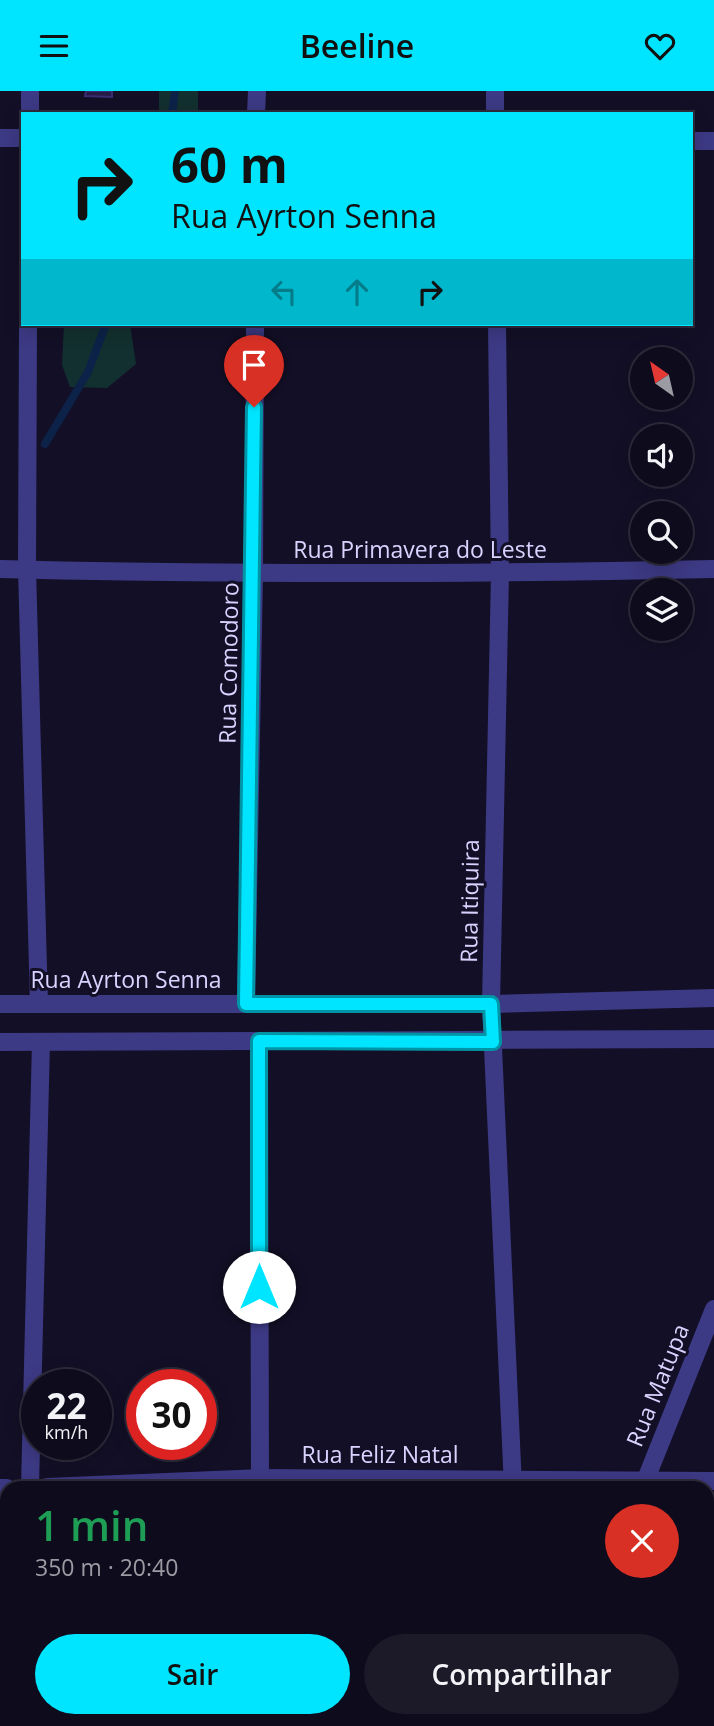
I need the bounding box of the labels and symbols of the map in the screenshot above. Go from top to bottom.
pin [224,335,284,407]
north arrow [630,347,693,409]
street label: Rua Primavera do Leste [293,533,547,565]
street label: Rua Comodoro [211,582,245,744]
street label: Rua Itiquira [452,839,486,963]
street label: Rua Ayrton Senna [30,963,222,995]
position arrow [222,1250,296,1324]
street label: Rua Matupa [618,1319,696,1451]
speed limit sign: 30 [126,1369,217,1460]
street label: Rua Feliz Natal [301,1438,459,1470]

